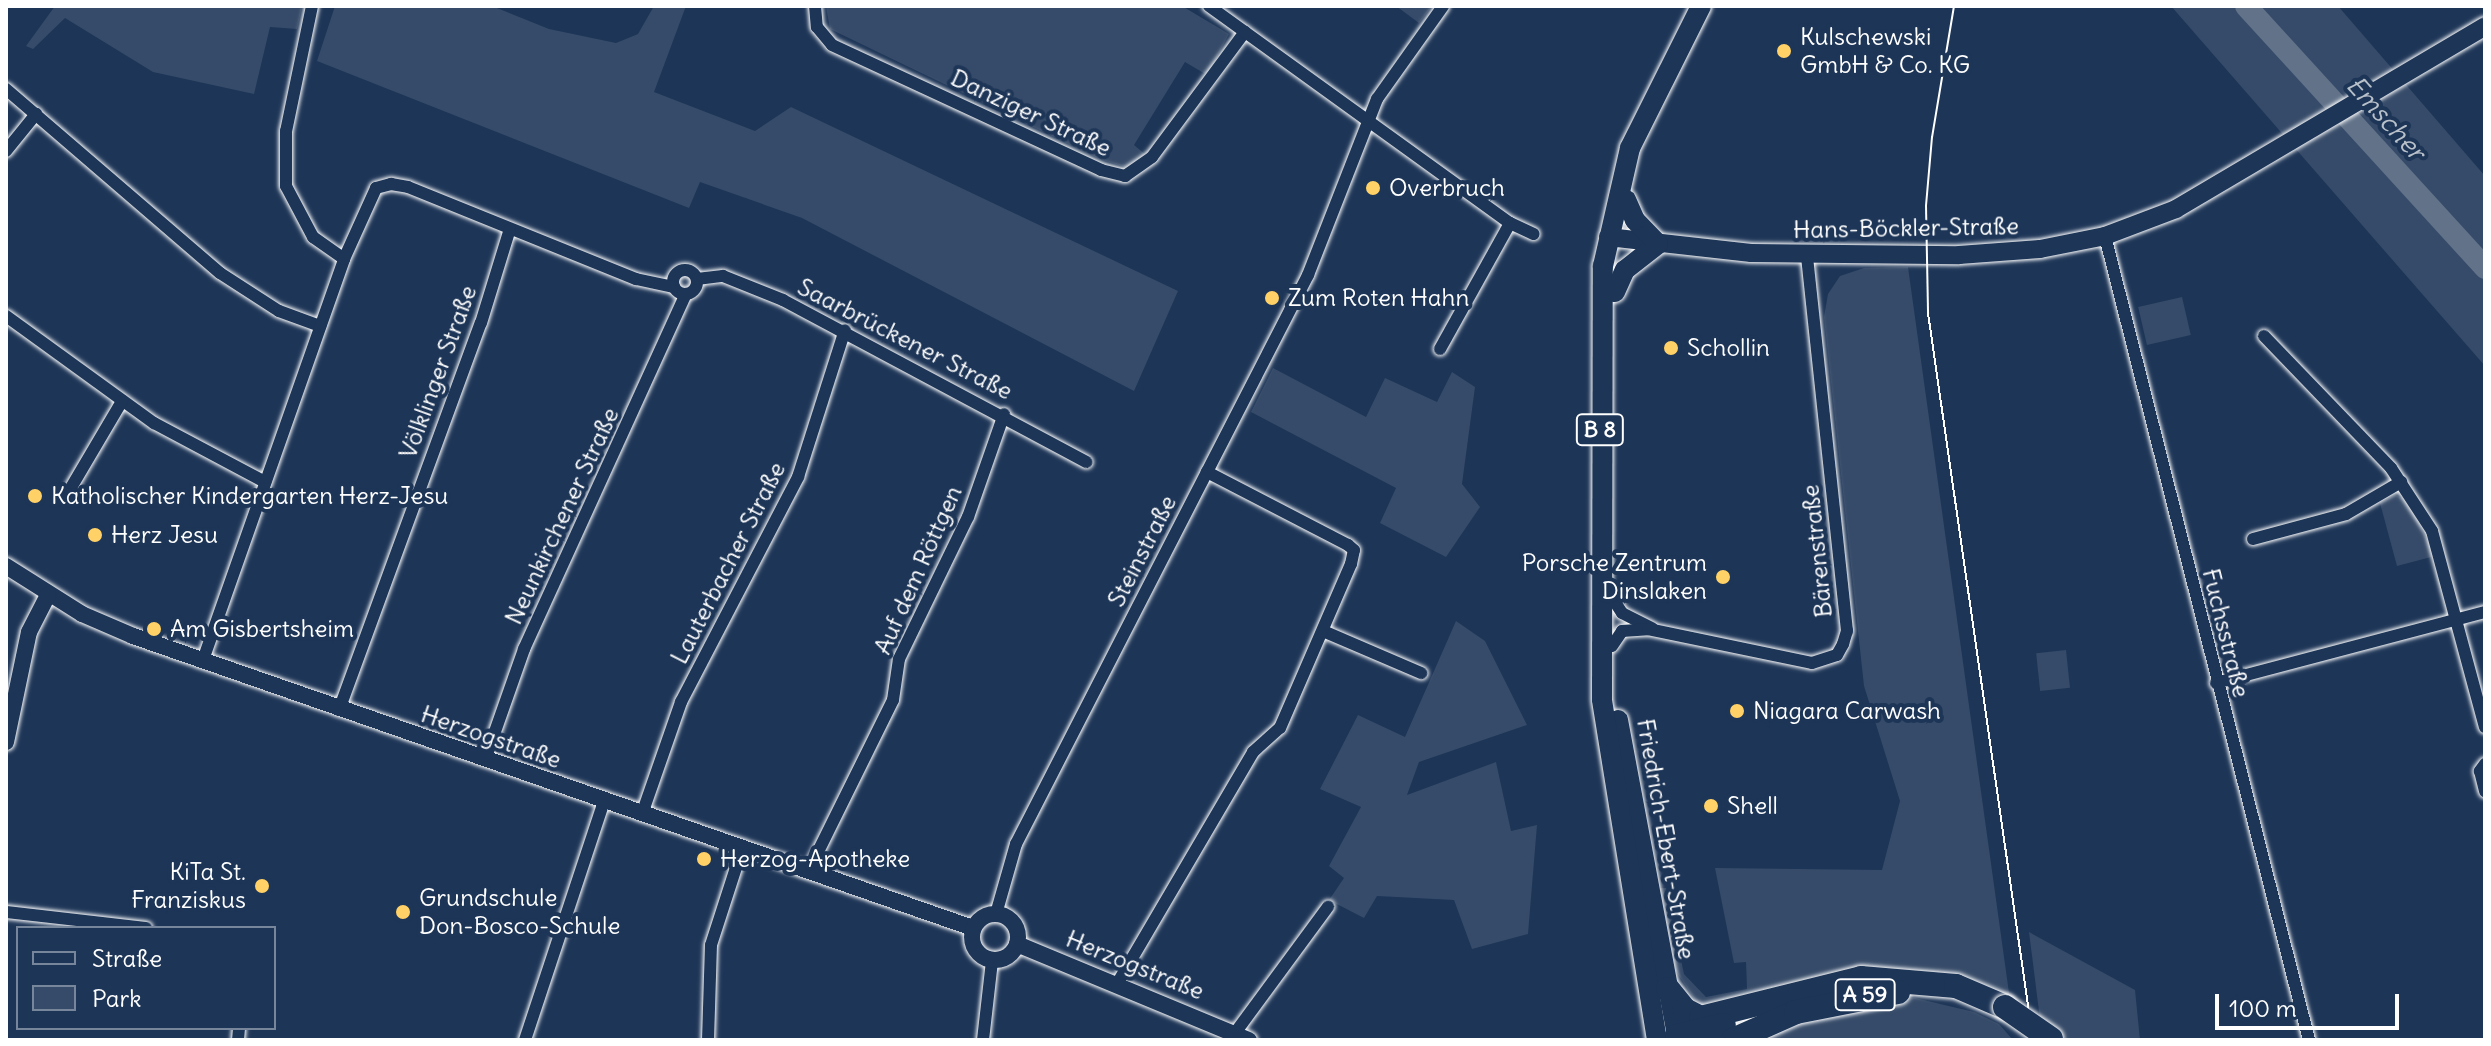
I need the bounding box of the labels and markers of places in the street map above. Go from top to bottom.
place label: Kulschewski GmbH & Co. KG [1800,23,1970,79]
marker: Kulschewski GmbH & Co. KG [1775,42,1793,60]
place label: Overbruch [1389,174,1505,202]
marker: Overbruch [1364,179,1382,197]
place label: Zum Roten Hahn [1288,284,1469,312]
marker: Zum Roten Hahn [1263,289,1281,307]
place label: Schollin [1687,334,1770,362]
marker: Schollin [1662,339,1680,357]
place label: Katholischer Kindergarten Herz-Jesu [51,482,448,510]
marker: Katholischer Kindergarten Herz-Jesu [26,487,44,505]
place label: Herz Jesu [111,521,218,549]
marker: Herz Jesu [86,526,104,544]
place label: Porsche Zentrum Dinslaken [1522,549,1707,605]
marker: Porsche Zentrum Dinslaken [1714,568,1732,586]
place label: Am Gisbertsheim [170,615,354,643]
marker: Am Gisbertsheim [145,620,163,638]
place label: Niagara Carwash [1753,697,1941,725]
marker: Niagara Carwash [1728,702,1746,720]
place label: Shell [1727,792,1778,820]
marker: Shell [1702,797,1720,815]
place label: Herzog-Apotheke [720,845,910,873]
marker: Herzog-Apotheke [695,850,713,868]
place label: KiTa St. Franziskus [131,858,246,914]
marker: KiTa St. Franziskus [253,877,271,895]
place label: Grundschule Don-Bosco-Schule [419,884,620,940]
marker: Grundschule Don-Bosco-Schule [394,903,412,921]

